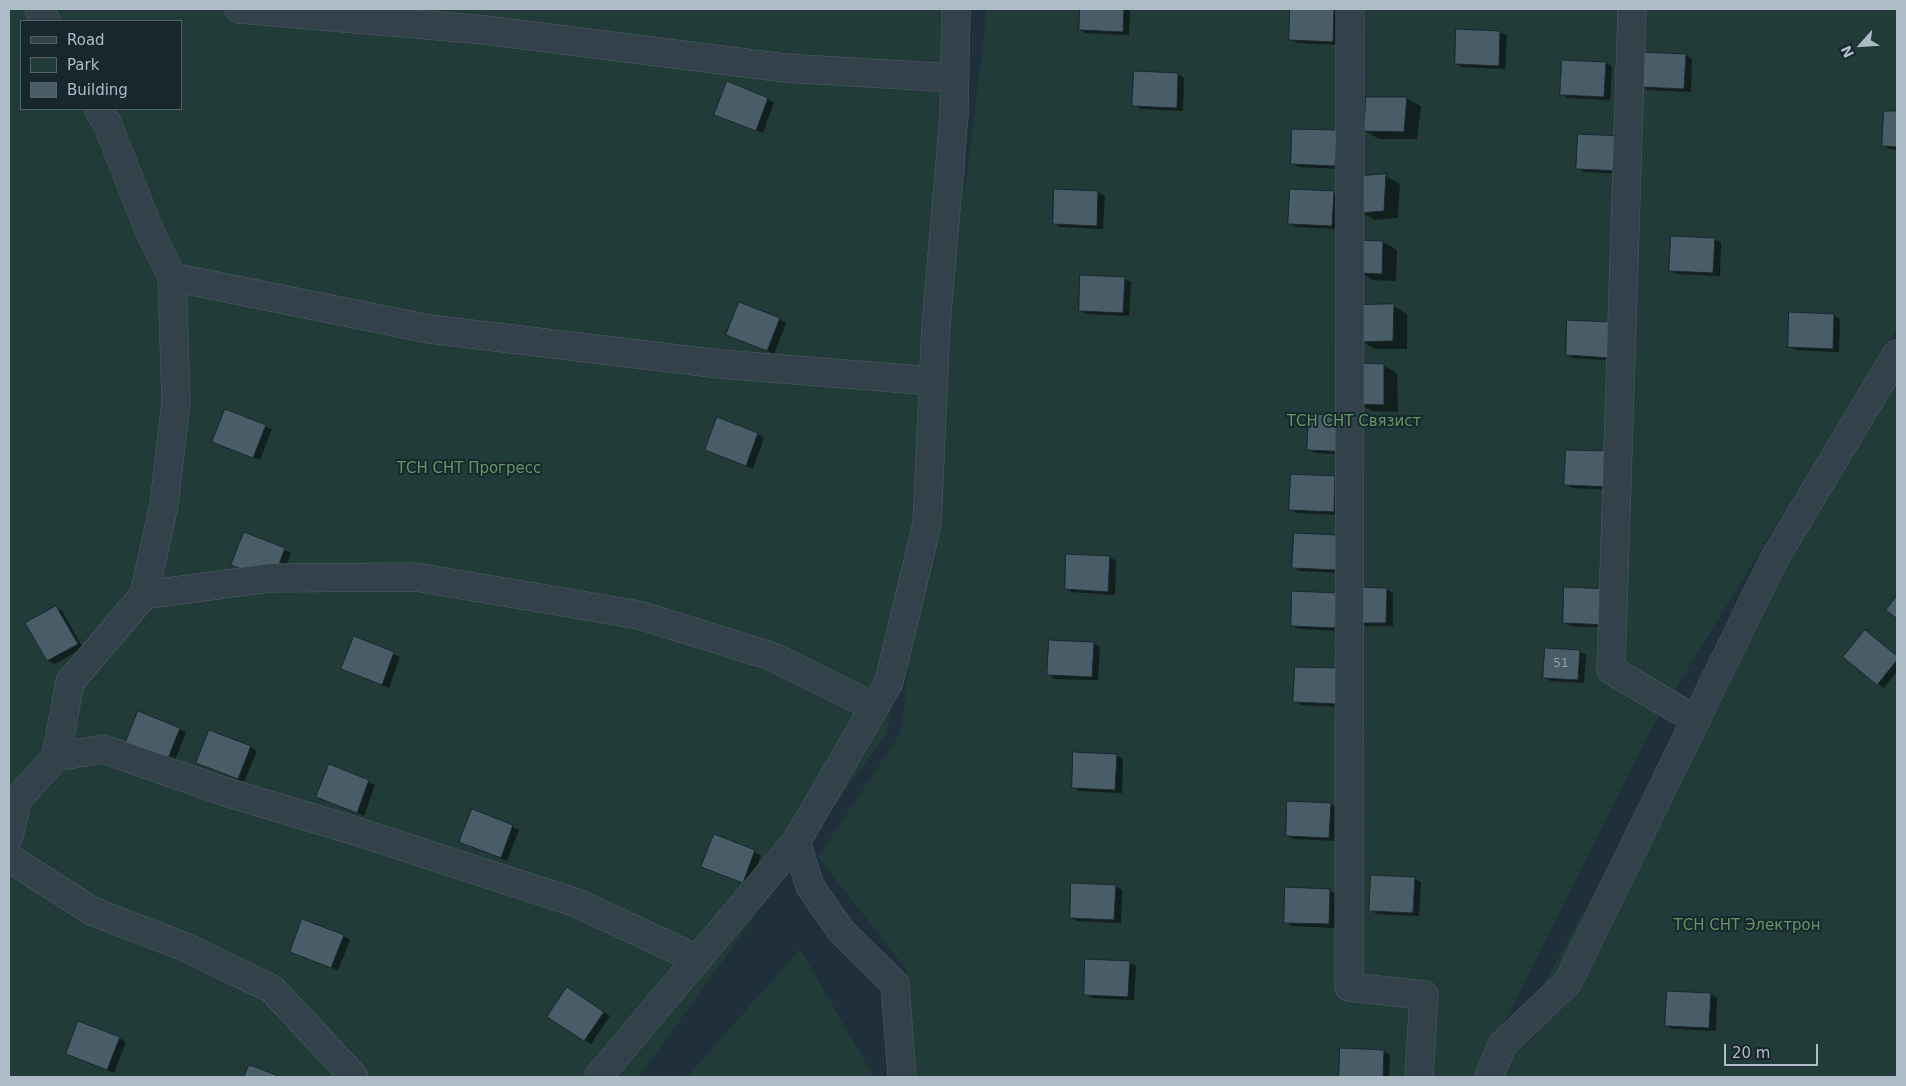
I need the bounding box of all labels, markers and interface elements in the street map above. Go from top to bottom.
legend [20,20,182,110]
north arrow [1836,20,1886,70]
text: Road [67,31,105,49]
text: N [1838,43,1857,60]
text: Park [67,56,99,74]
text: Building [67,81,128,99]
park label: ТСН СНТ Связист [1287,413,1421,431]
park label: ТСН СНТ Прогресс [397,460,541,478]
house number: 51 [1553,657,1569,671]
park label: ТСН СНТ Электрон [1674,917,1820,935]
scale bar [1726,1034,1820,1066]
text: 20 m [1732,1044,1770,1062]

